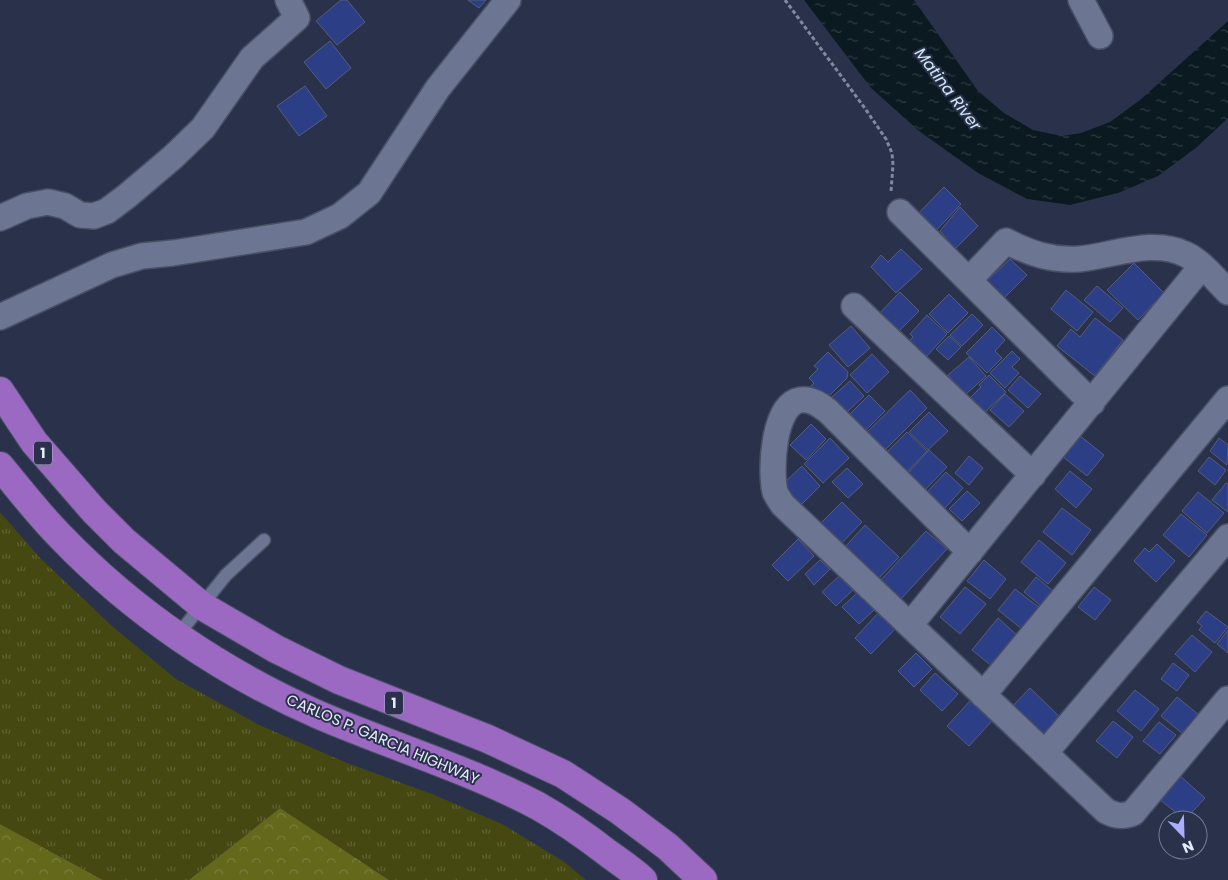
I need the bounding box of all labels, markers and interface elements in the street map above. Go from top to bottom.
water label: Matina River [909,43,988,136]
road number: 1 [34,442,52,464]
street label: CARLOS P. GARCIA HIGHWAY [283,689,483,789]
road number: 1 [385,691,403,714]
north arrow [1158,810,1208,860]
text: N [1179,836,1197,858]

